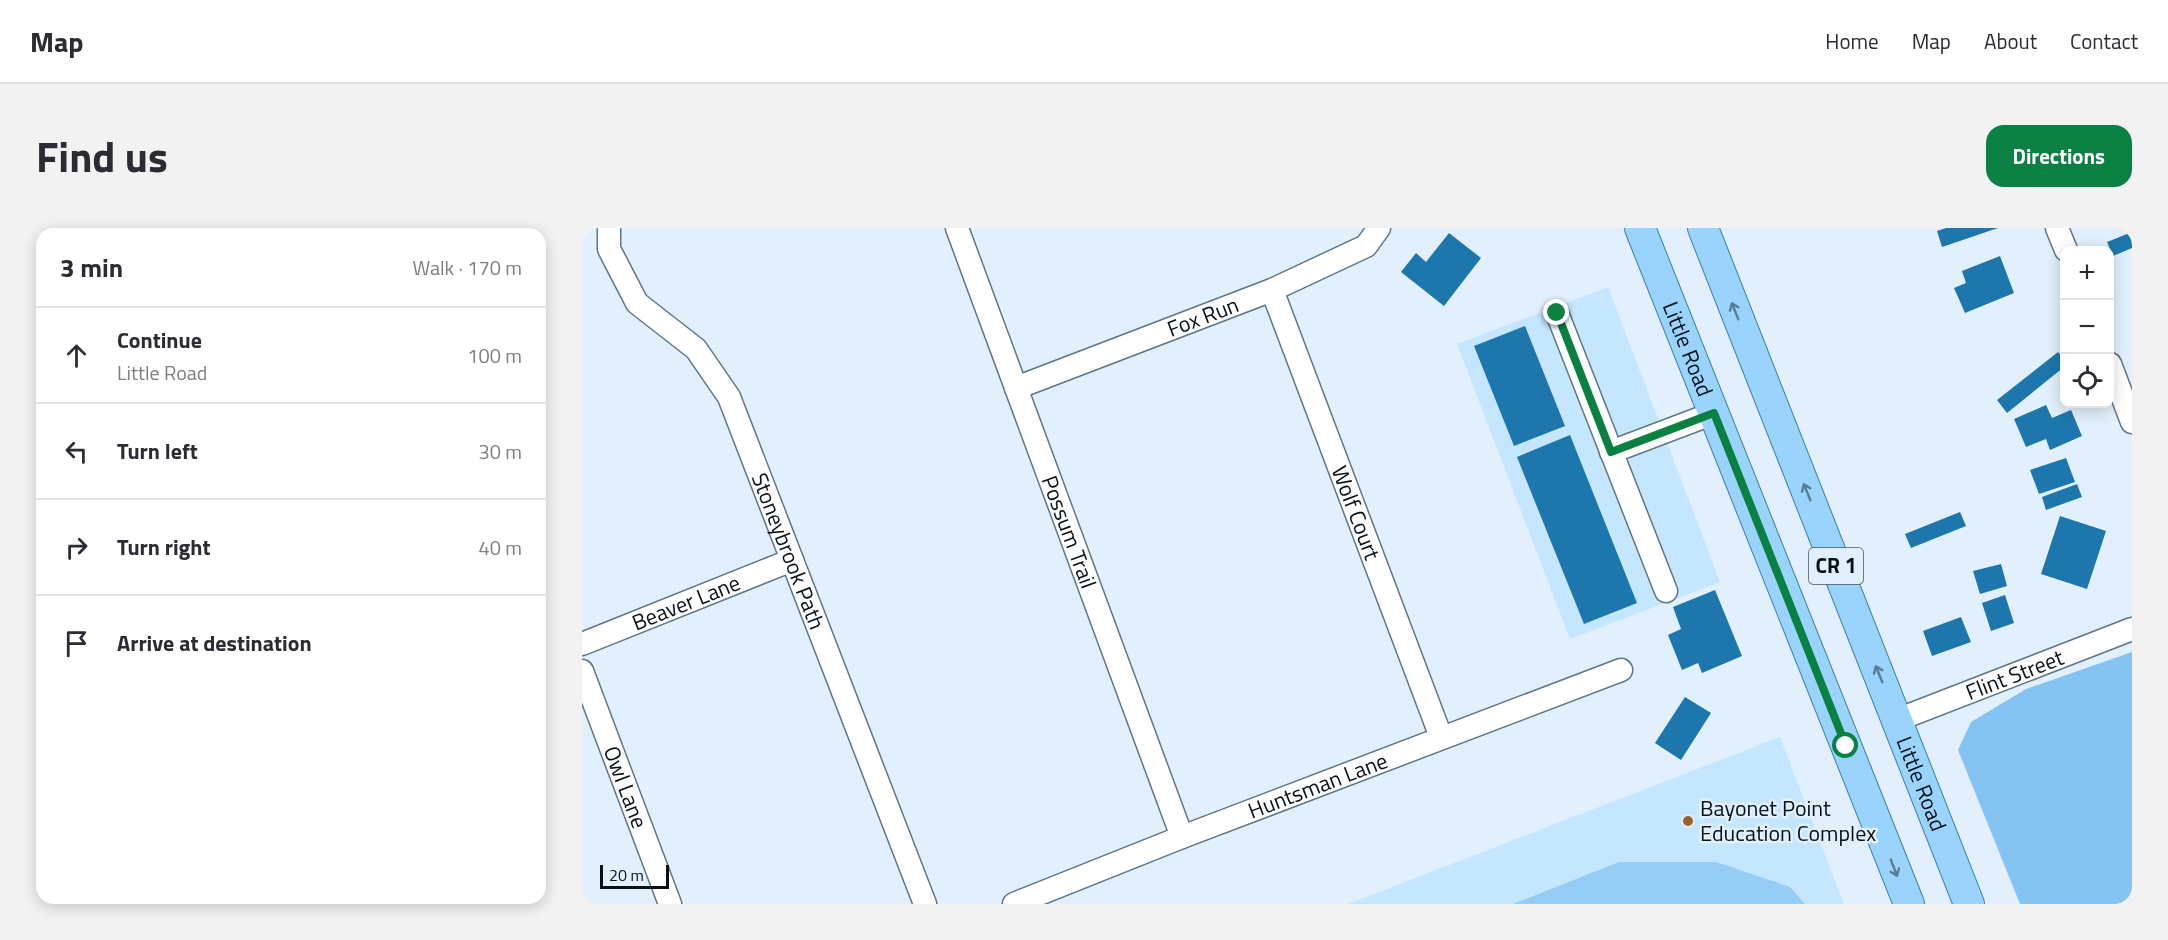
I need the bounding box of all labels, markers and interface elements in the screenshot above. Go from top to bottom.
text: Map [30,20,84,63]
text: Home [1825,25,1879,57]
text: Map [1912,25,1951,57]
text: About [1984,25,2037,57]
text: Contact [2070,25,2138,57]
text: Find us [36,124,168,188]
button: Directions [1986,125,2132,187]
map controls [2060,246,2114,408]
button: + [2060,246,2114,300]
text: 3 min [60,248,123,287]
text: Walk · 170 m [413,252,522,283]
street label: Fox Run [1162,287,1244,346]
street label: Little Road [1654,296,1722,401]
route end [1543,299,1569,325]
button: − [2060,300,2114,354]
one-way arrow [1729,302,1740,321]
text: Continue [117,323,202,357]
icon: ahead [60,339,93,372]
text: 100 m [467,340,522,371]
button: locate [2060,354,2114,408]
text: Little Road [117,357,207,388]
text: Turn left [117,434,198,468]
icon: left [60,435,93,468]
text: 30 m [478,436,522,467]
street label: Wolf Court [1323,461,1390,565]
street label: Stoneybrook Path [743,468,834,634]
street label: Possum Trail [1033,471,1106,593]
one-way arrow [1801,483,1812,502]
text: Turn right [117,530,211,564]
icon: right [60,531,93,564]
text: 40 m [478,532,522,563]
road number: CR 1 [1809,548,1863,584]
street label: Beaver Lane [627,565,745,639]
text: Arrive at destination [117,626,312,660]
icon: arrive [60,627,93,660]
street label: Flint Street [1961,640,2069,709]
one-way arrow [1873,665,1884,683]
street label: Little Road [1888,731,1956,836]
route start [1832,732,1858,758]
street label: Owl Lane [595,741,657,833]
street label: Huntsman Lane [1243,743,1392,827]
place label: Bayonet Point Education Complex [1700,791,1876,850]
marker: Bayonet Point Education Complex [1681,814,1695,828]
one-way arrow [1890,858,1901,877]
scale bar [600,862,669,890]
text: 20 m [609,863,644,887]

